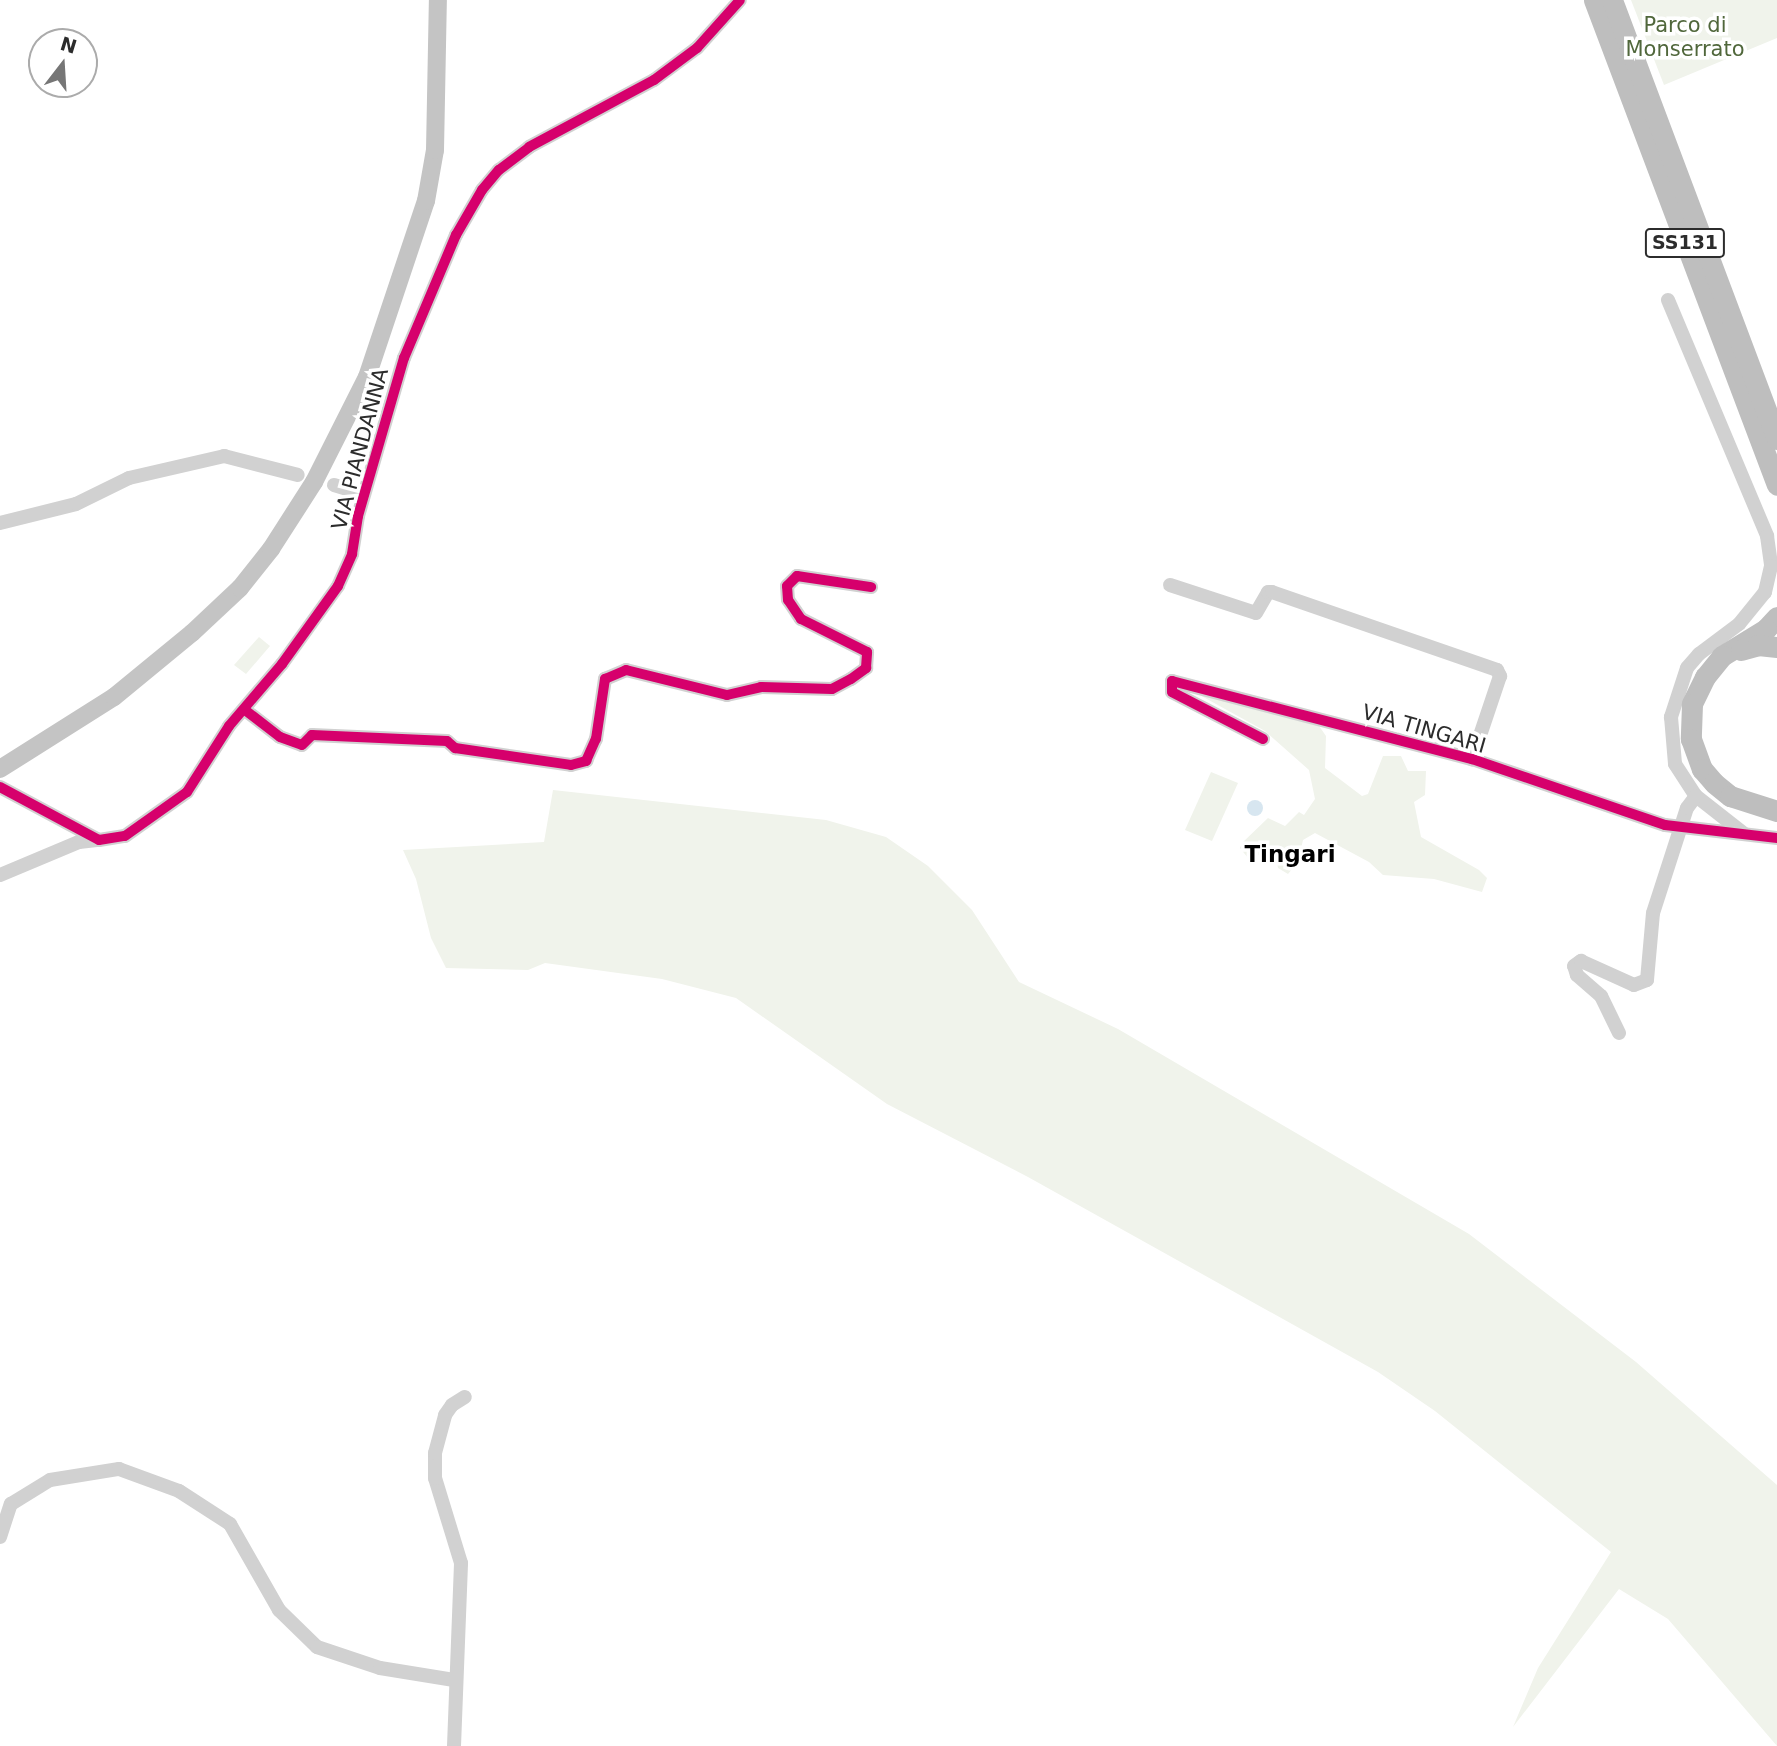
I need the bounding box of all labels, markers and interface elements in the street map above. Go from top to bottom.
park label: Parco di Monserrato [1626,12,1744,62]
north arrow [28,28,98,98]
text: N [58,32,79,58]
road number: SS131 [1645,228,1725,258]
street label: VIA PIANDANNA [326,365,394,533]
street label: VIA TINGARI [1359,699,1489,759]
district label: Tingari [1244,840,1336,868]

